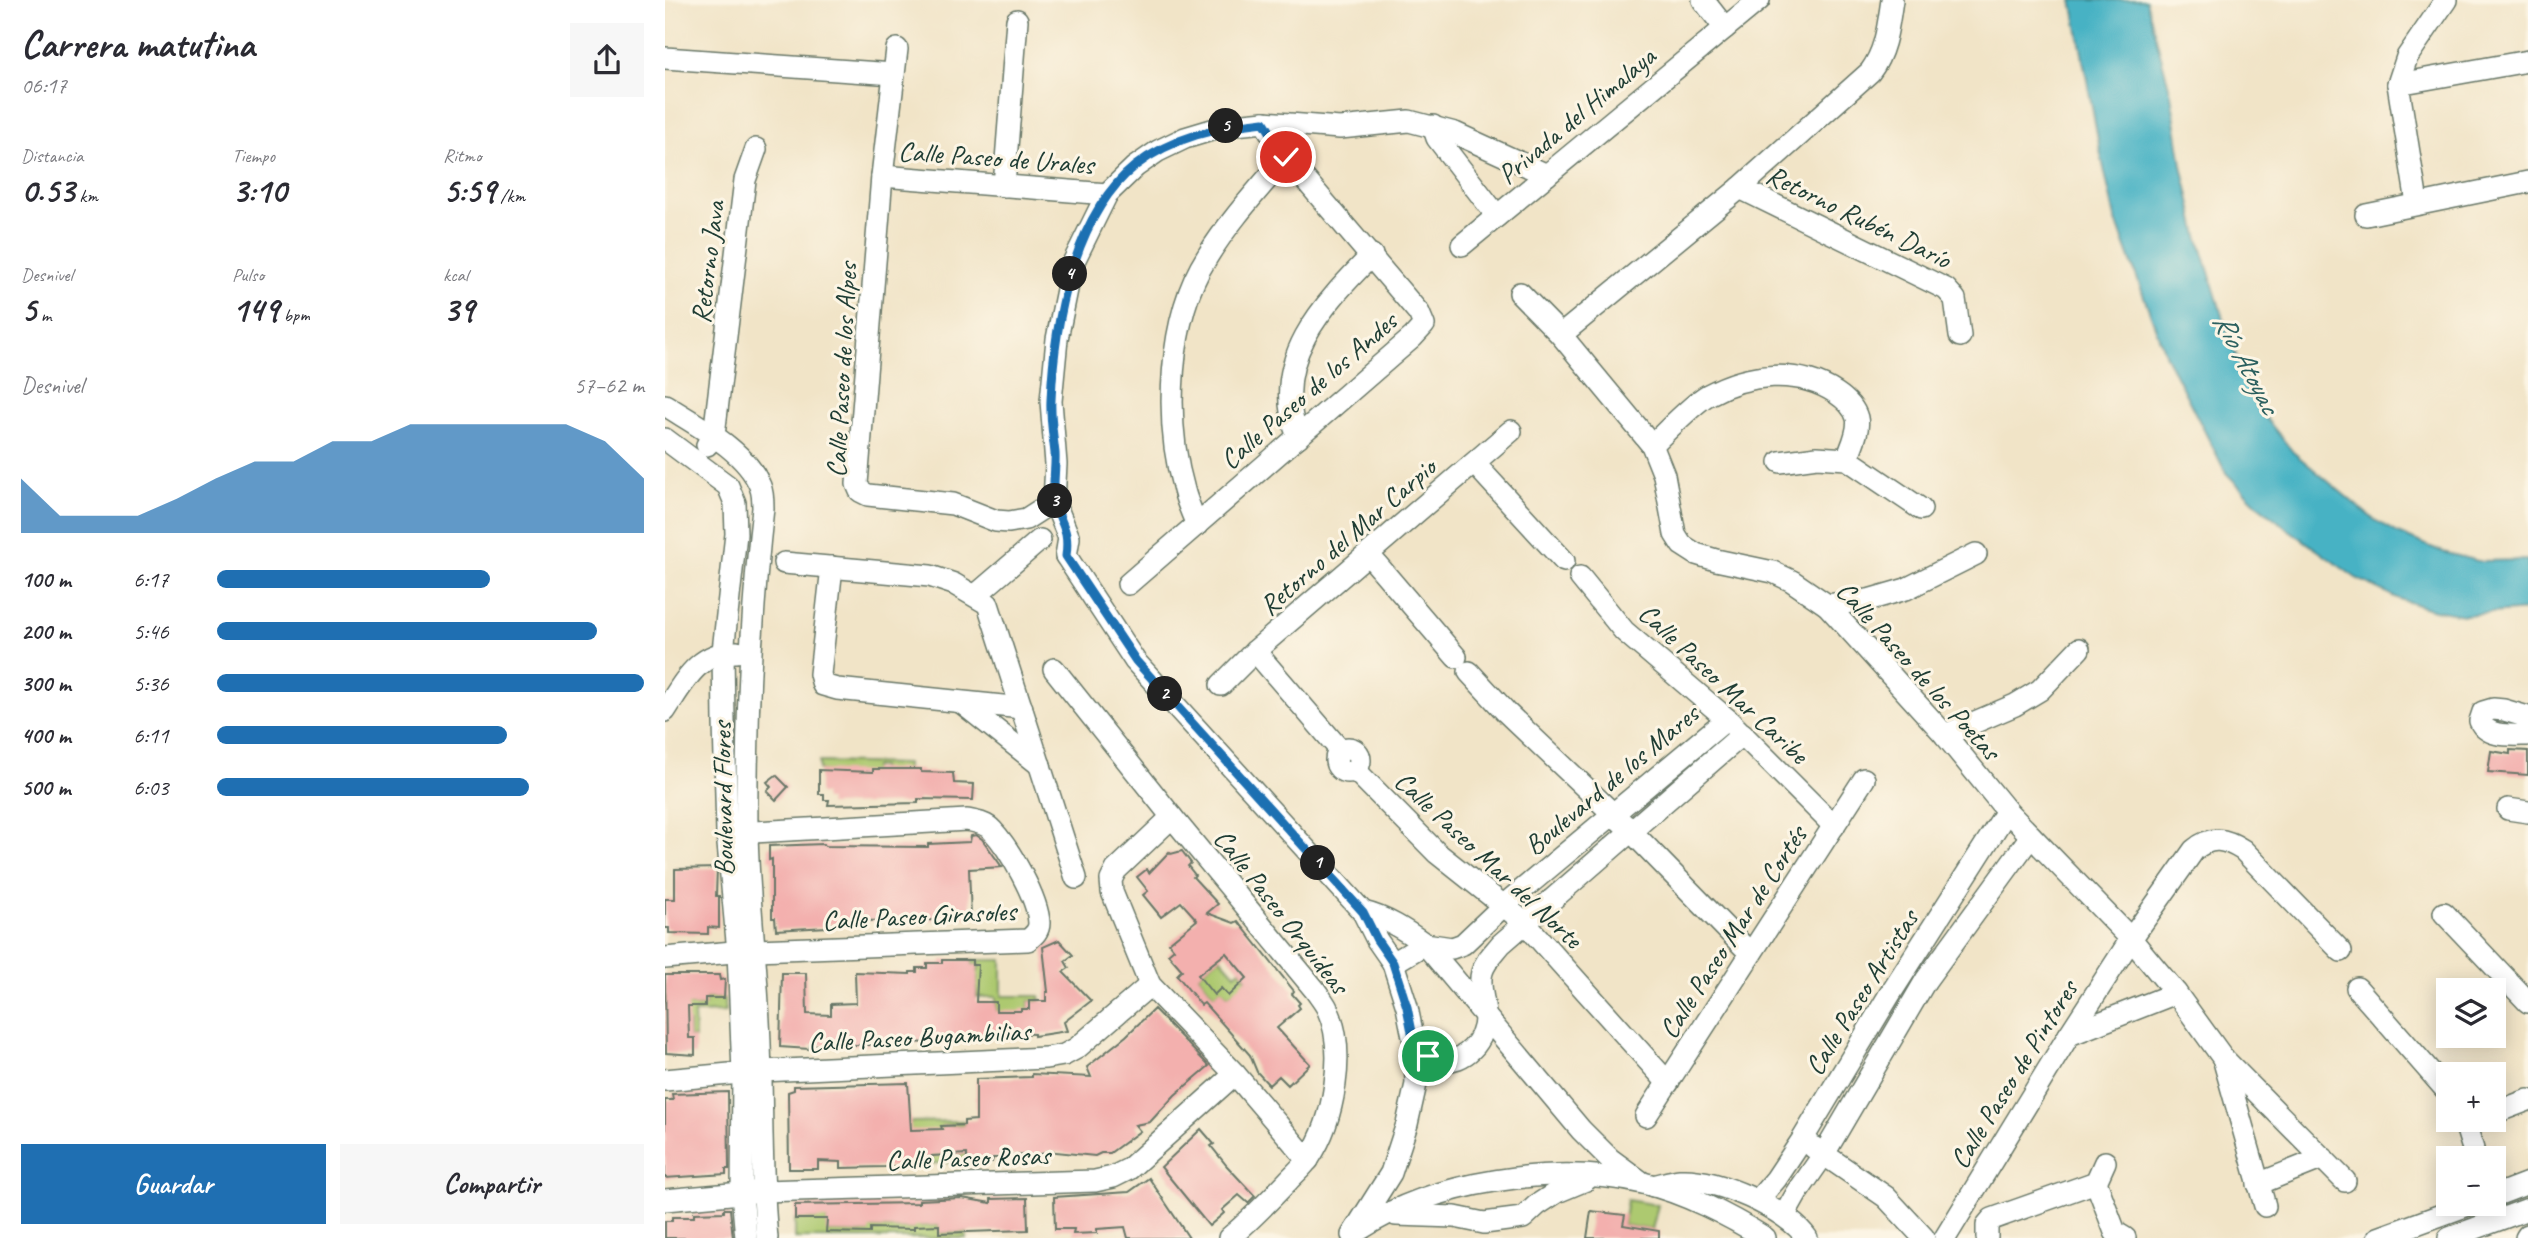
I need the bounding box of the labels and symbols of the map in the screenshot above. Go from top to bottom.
street label: Privada del Himalaya [1490,38,1664,192]
pin: 5 [1209,108,1243,144]
pin [1256,127,1316,187]
street label: Calle Paseo de Urales [897,133,1097,182]
street label: Retorno Rubén Darío [1761,157,1959,277]
street label: Retorno Java [683,197,733,325]
pin: 4 [1053,256,1087,292]
street label: Calle Paseo de los Alpes [818,259,865,478]
street label: Calle Paseo de los Andes [1213,302,1406,477]
water label: Río Atoyac [2205,306,2291,422]
street label: Retorno del Mar Carpio [1252,448,1445,623]
pin: 3 [1037,484,1073,518]
street label: Calle Paseo de los Poetas [1829,573,2010,769]
street label: Calle Paseo Mar Caribe [1631,596,1817,772]
pin: 2 [1147,676,1183,712]
street label: Boulevard de los Mares [1517,695,1708,863]
street label: Boulevard Flores [704,719,741,876]
street label: Calle Paseo Mar del Norte [1387,763,1591,957]
street label: Calle Paseo Mar de Cortés [1651,818,1815,1045]
street label: Calle Paseo Orquídeas [1206,822,1359,1003]
pin: 1 [1301,846,1335,880]
street label: Calle Paseo Girasoles [821,893,1019,938]
street label: Calle Paseo Artistas [1797,901,1927,1081]
street label: Calle Paseo de Pintores [1942,972,2087,1175]
street label: Calle Paseo Bugambilias [807,1013,1034,1060]
pin [1398,1026,1458,1086]
street label: Calle Paseo Rosas [885,1137,1053,1178]

